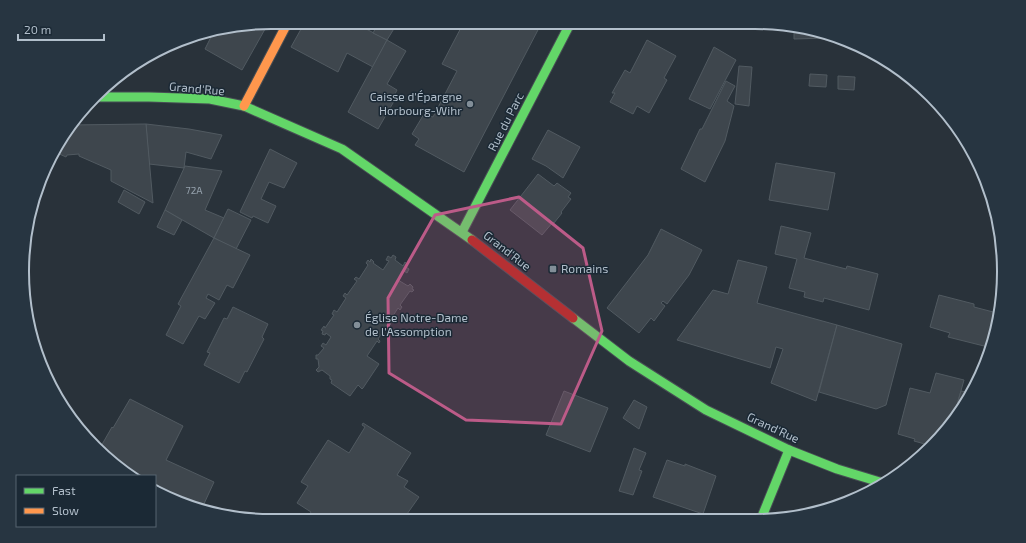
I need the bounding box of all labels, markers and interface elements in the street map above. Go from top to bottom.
scale bar [18,16,104,42]
text: 20 m [24,22,51,36]
street label: Grand'Rue [169,79,226,97]
place label: Caisse d'Épargne Horbourg-Wihr [370,89,462,117]
street label: Rue du Parc [484,90,526,153]
marker: Caisse d'Épargne Horbourg-Wihr [465,99,475,109]
house number: 72A [186,184,203,196]
street label: Grand'Rue [481,227,534,273]
place label: Romains [561,261,608,275]
marker: Romains [548,264,558,274]
place label: Église Notre-Dame de l'Assomption [365,310,468,338]
marker: Église Notre-Dame de l'Assomption [352,320,362,330]
street label: Grand'Rue [745,409,802,445]
legend [16,475,156,527]
text: Fast [52,483,76,497]
text: Slow [52,503,79,517]

